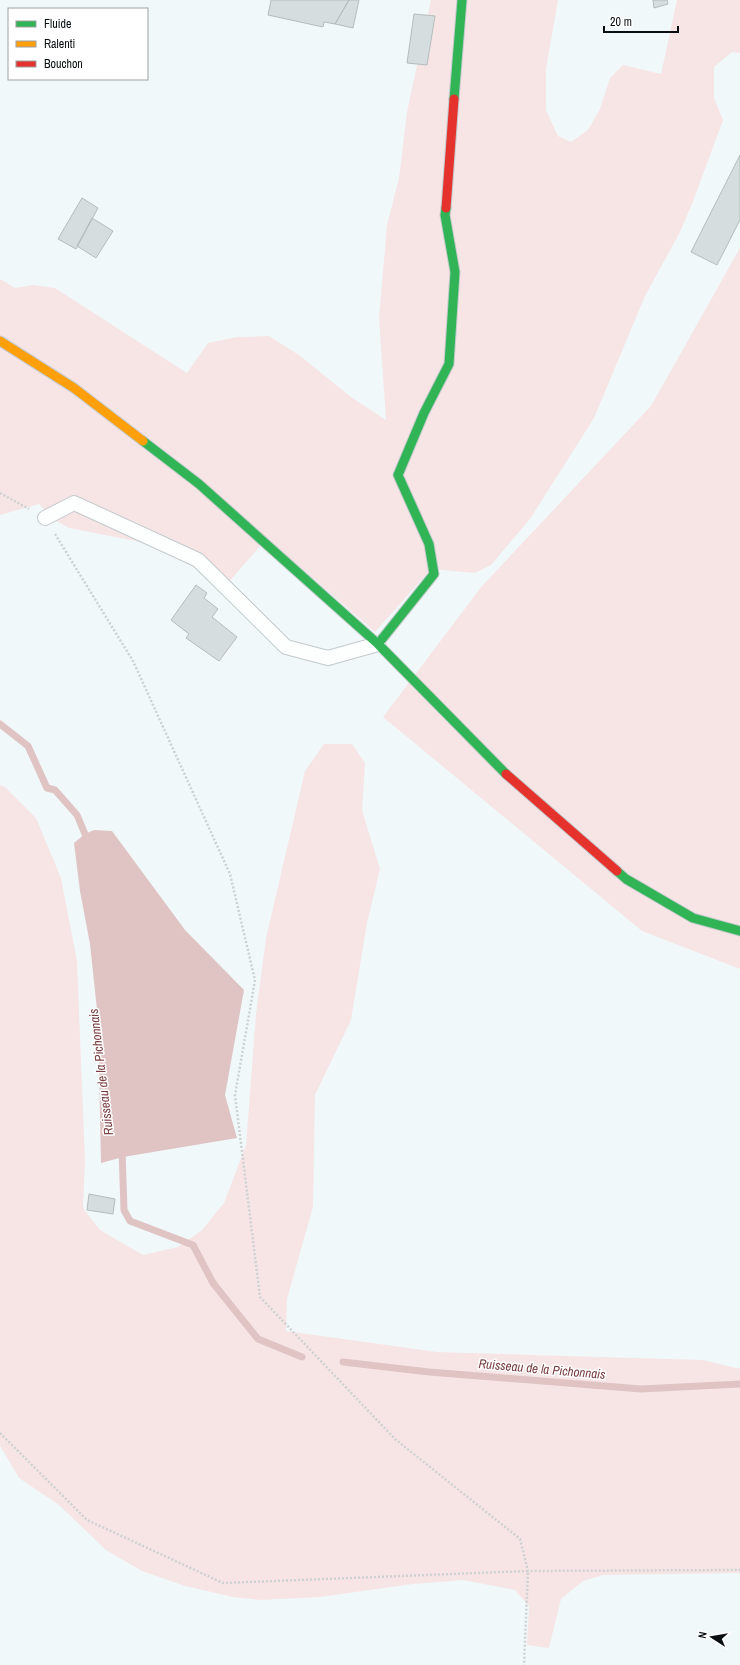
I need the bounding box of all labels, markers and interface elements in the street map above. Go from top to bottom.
legend [8,8,148,80]
scale bar [604,8,678,34]
text: 20 m [610,14,632,30]
text: Fluide [44,16,71,32]
text: Ralenti [44,36,75,52]
text: Bouchon [44,56,83,72]
water label: Ruisseau de la Pichonnais [85,1008,117,1136]
water label: Ruisseau de la Pichonnais [478,1355,606,1383]
north arrow [692,1617,732,1657]
text: N [695,1630,710,1640]

